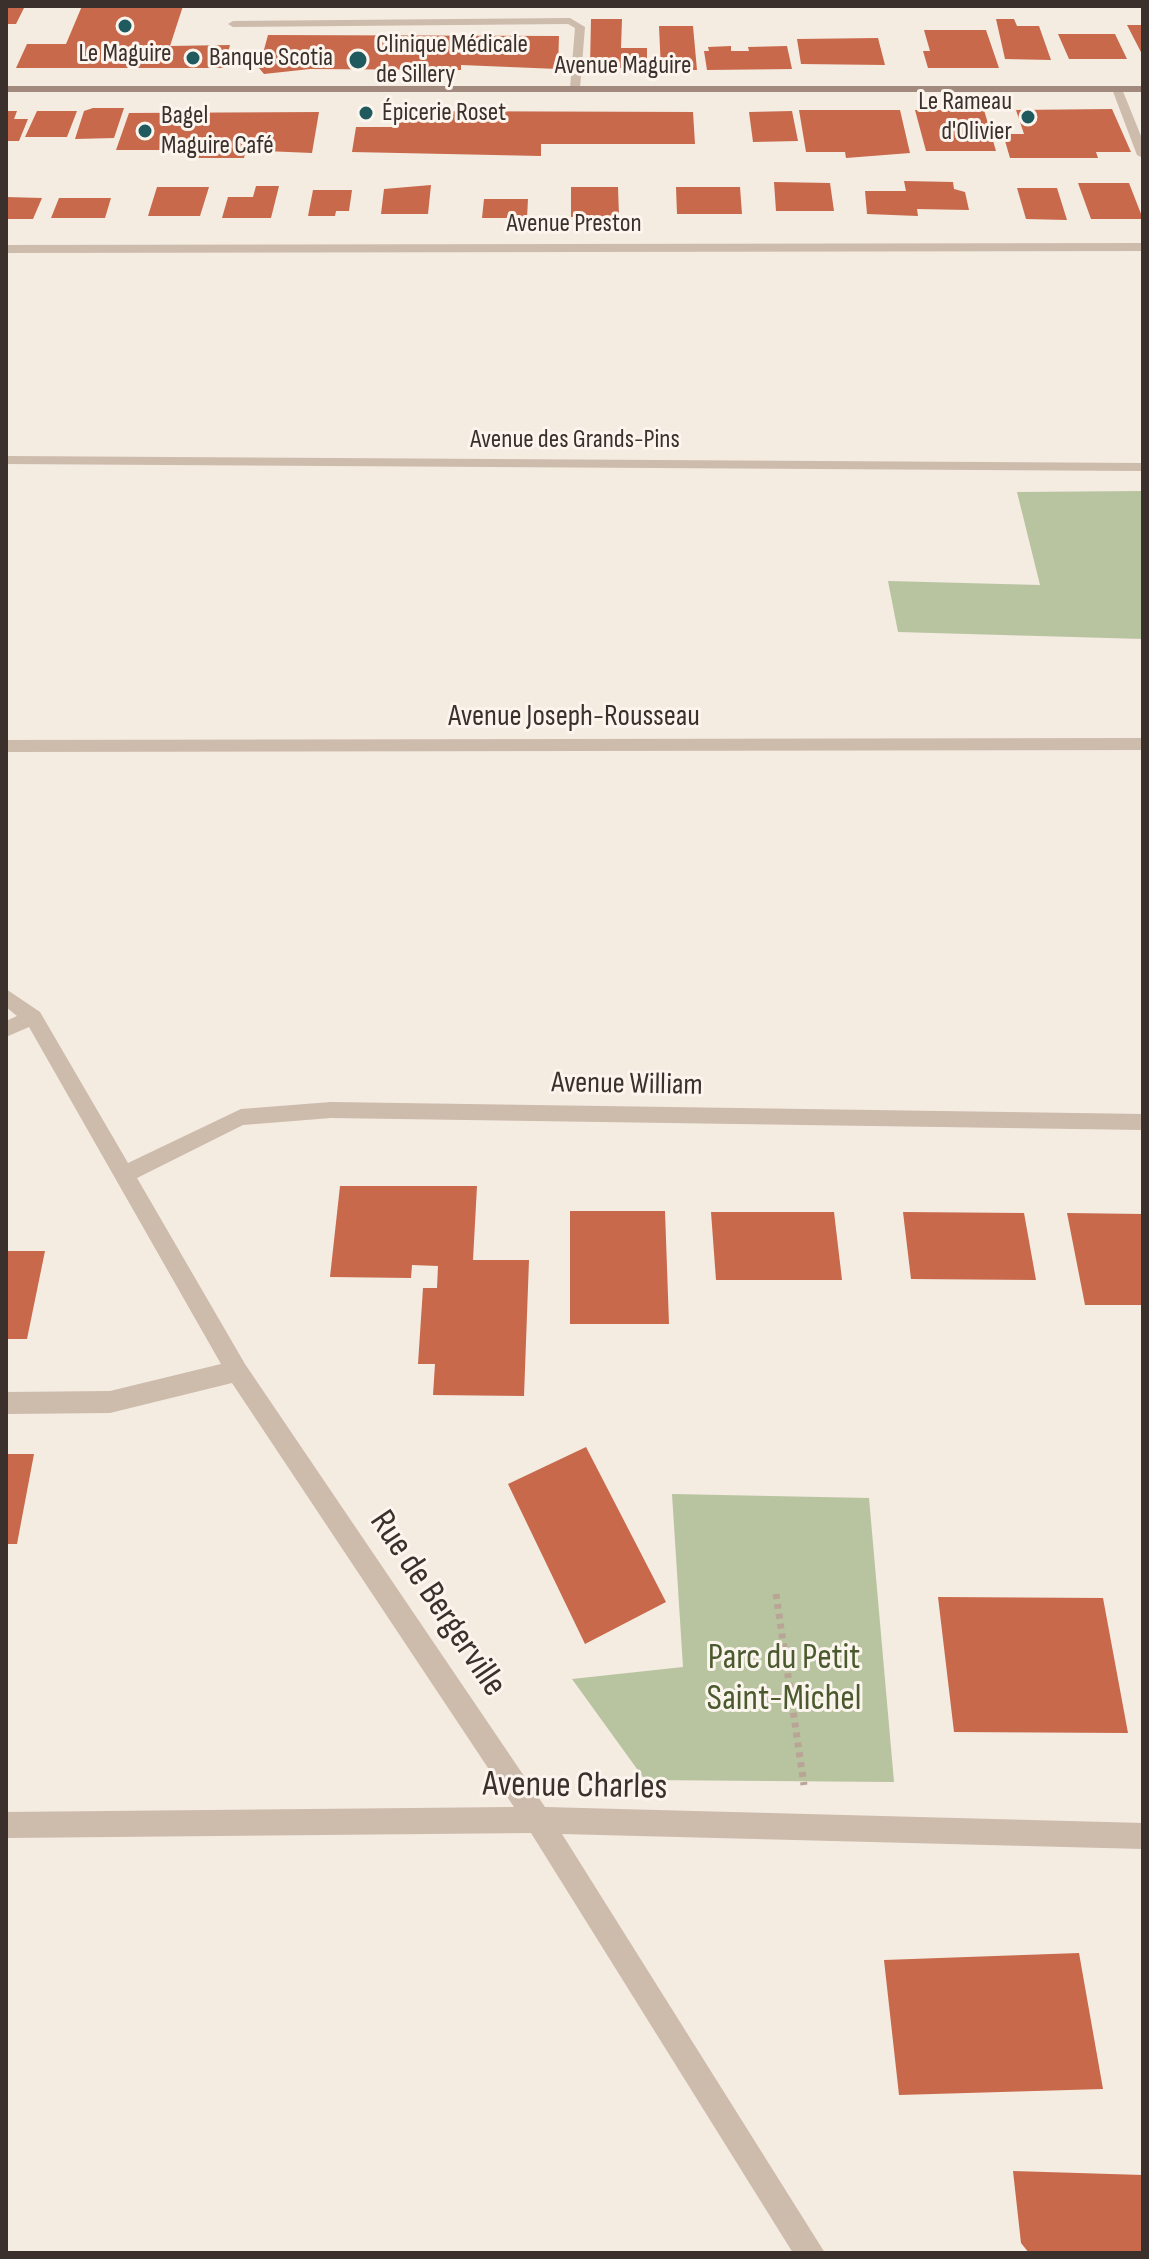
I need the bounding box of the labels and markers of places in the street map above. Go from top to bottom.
marker: Le Maguire [116,17,134,35]
place label: Clinique Médicale de Sillery [376,29,528,90]
place label: Le Maguire [79,38,171,70]
place label: Banque Scotia [209,42,333,74]
marker: Banque Scotia [184,49,202,67]
marker: Clinique Médicale de Sillery [347,49,369,71]
place label: Le Rameau d'Olivier [918,86,1012,148]
place label: Épicerie Roset [382,97,506,129]
place label: Bagel Maguire Café [161,100,274,162]
marker: Épicerie Roset [357,104,375,122]
marker: Le Rameau d'Olivier [1019,108,1037,126]
marker: Bagel Maguire Café [136,122,154,140]

